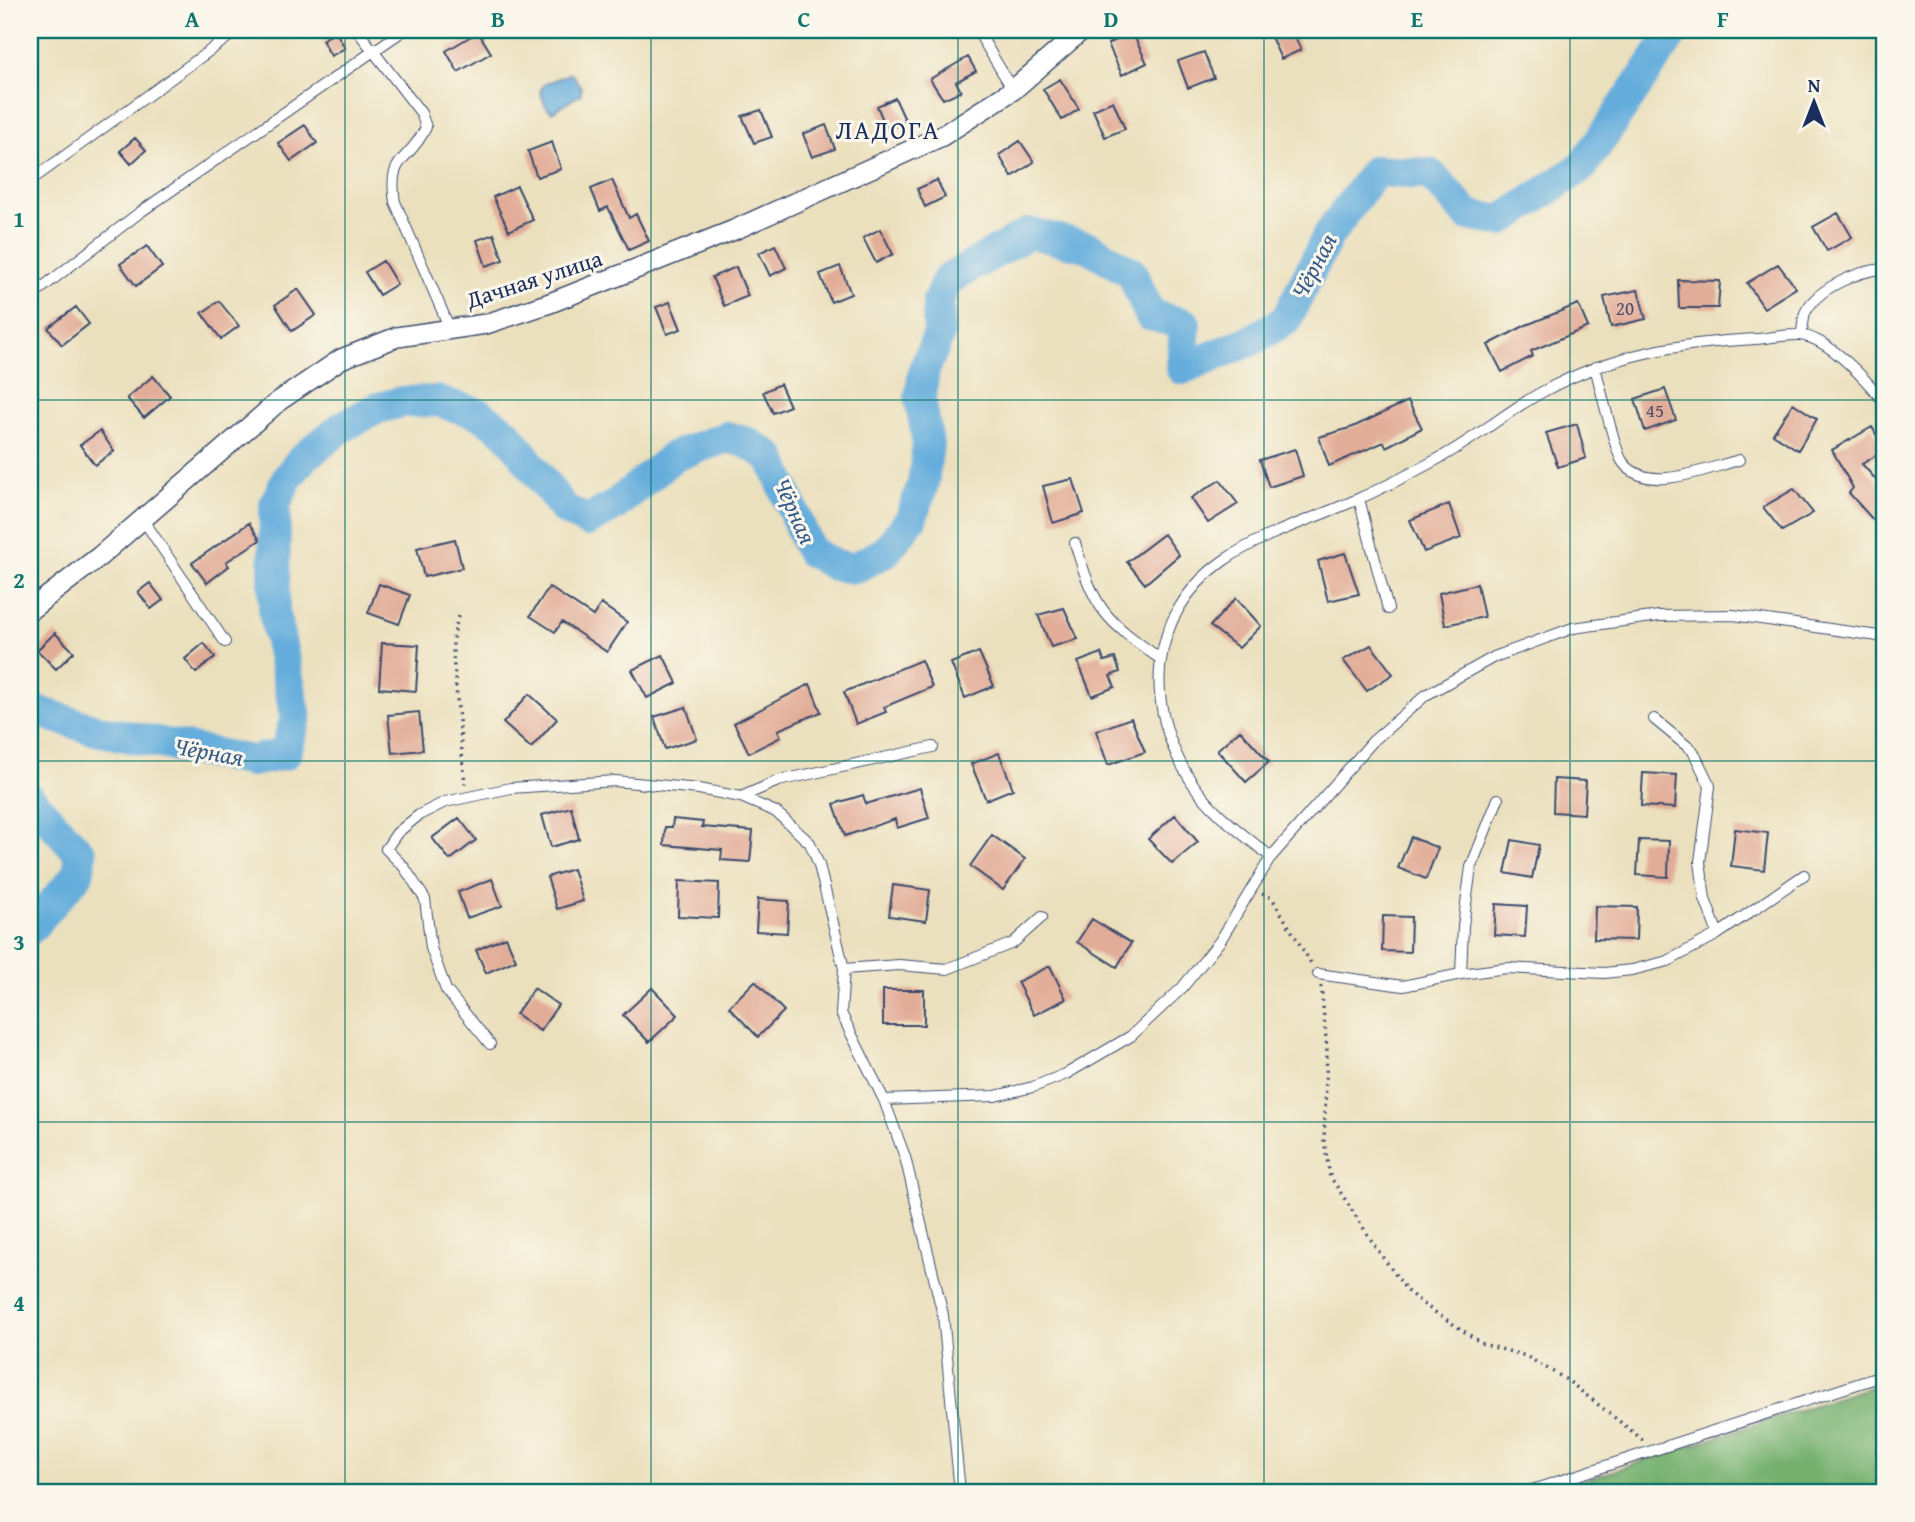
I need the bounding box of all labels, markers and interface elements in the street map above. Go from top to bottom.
text: A [185,2,200,35]
text: B [491,2,505,35]
text: C [797,2,811,35]
text: D [1104,2,1119,35]
text: E [1411,2,1423,35]
text: F [1717,2,1729,35]
north arrow [1778,66,1848,136]
text: N [1808,71,1821,99]
district label: ЛАДОГА [835,110,941,149]
text: 1 [13,202,25,235]
water label: Чёрная [1282,227,1345,305]
street label: Дачная улица [461,241,606,316]
house number: 20 [1616,294,1634,322]
house number: 45 [1646,396,1664,424]
water label: Чёрная [765,472,826,550]
text: 2 [13,563,25,596]
water label: Чёрная [172,728,247,775]
text: 3 [13,925,25,958]
text: 4 [13,1286,25,1319]

